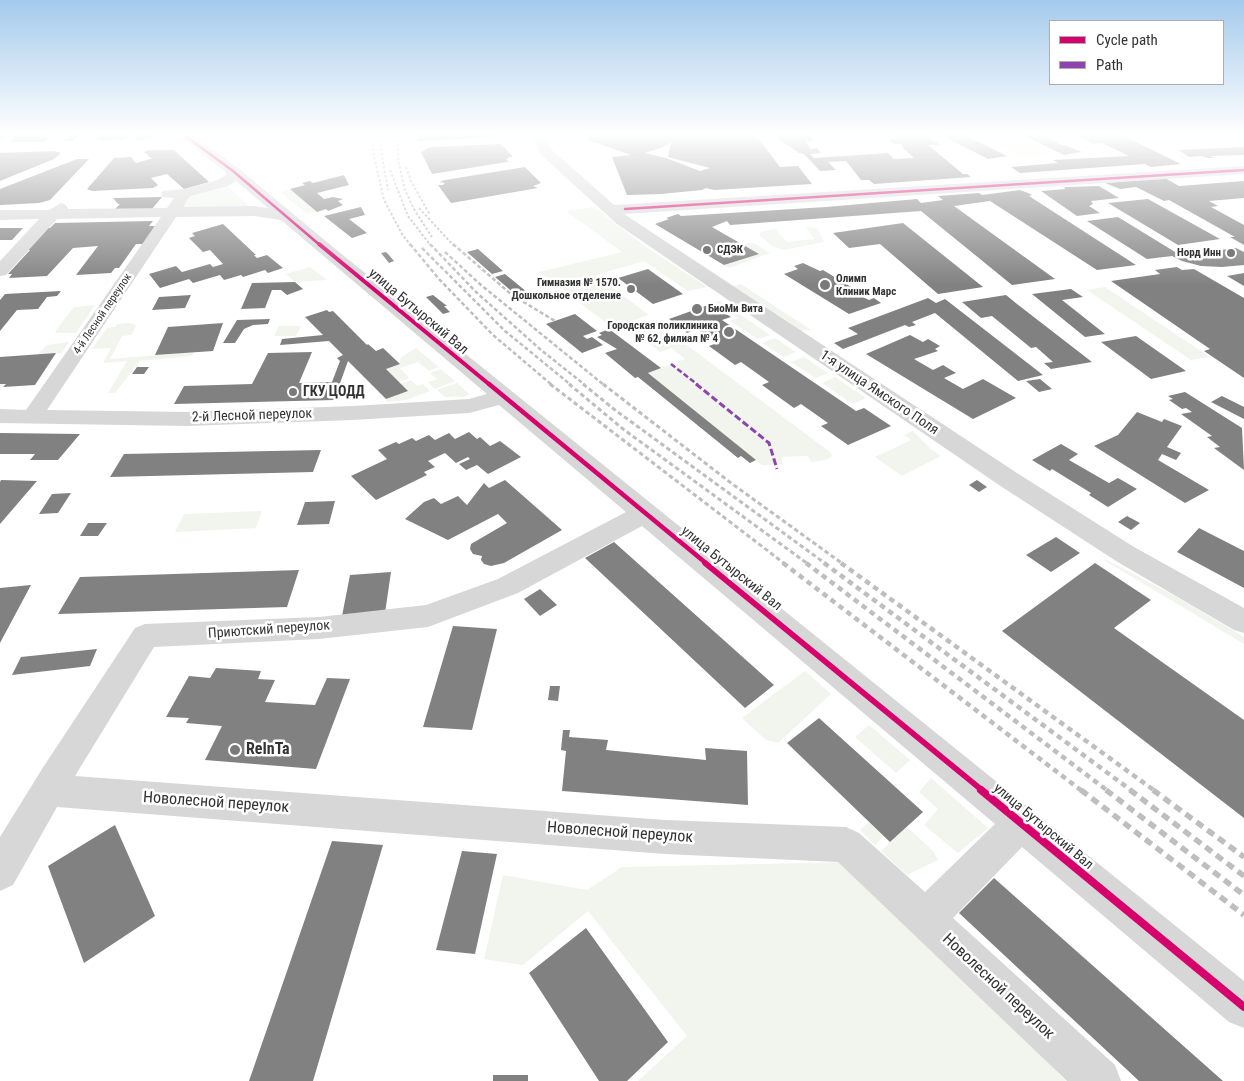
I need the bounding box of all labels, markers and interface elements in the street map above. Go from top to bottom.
legend [1049,20,1224,85]
text: Cycle path [1096,31,1158,49]
text: Path [1096,56,1123,74]
place label: СДЭК [717,243,743,257]
marker: СДЭК [701,244,713,256]
place label: Норд Инн [1177,246,1221,260]
marker: Норд Инн [1225,247,1237,259]
street label: улица Бутырский Вал [365,265,471,359]
street label: 4-й Лесной переулок [71,271,135,357]
place label: Олимп Клиник Марс [836,272,896,298]
place label: Гимназия № 1570. Дошкольное отделение [512,276,621,302]
marker: Олимп Клиник Марс [818,278,832,292]
marker: Гимназия № 1570. Дошкольное отделение [625,283,637,295]
marker: БиоМи Вита [690,302,704,316]
place label: БиоМи Вита [708,302,763,316]
place label: Городская поликлиника № 62, филиал № 4 [607,319,718,345]
marker: Городская поликлиника № 62, филиал № 4 [722,325,736,339]
street label: 1-я улица Ямского Поля [817,347,941,439]
place label: ГКУ ЦОДД [303,384,365,400]
marker: ГКУ ЦОДД [287,386,299,398]
street label: 2-й Лесной переулок [192,406,312,426]
street label: улица Бутырский Вал [677,523,785,615]
street label: Приютский переулок [207,617,331,643]
place label: ReInTa [246,740,290,760]
marker: ReInTa [228,743,242,757]
street label: улица Бутырский Вал [990,780,1096,874]
street label: Новолесной переулок [142,788,290,818]
street label: Новолесной переулок [546,818,694,848]
street label: Новолесной переулок [938,930,1058,1044]

